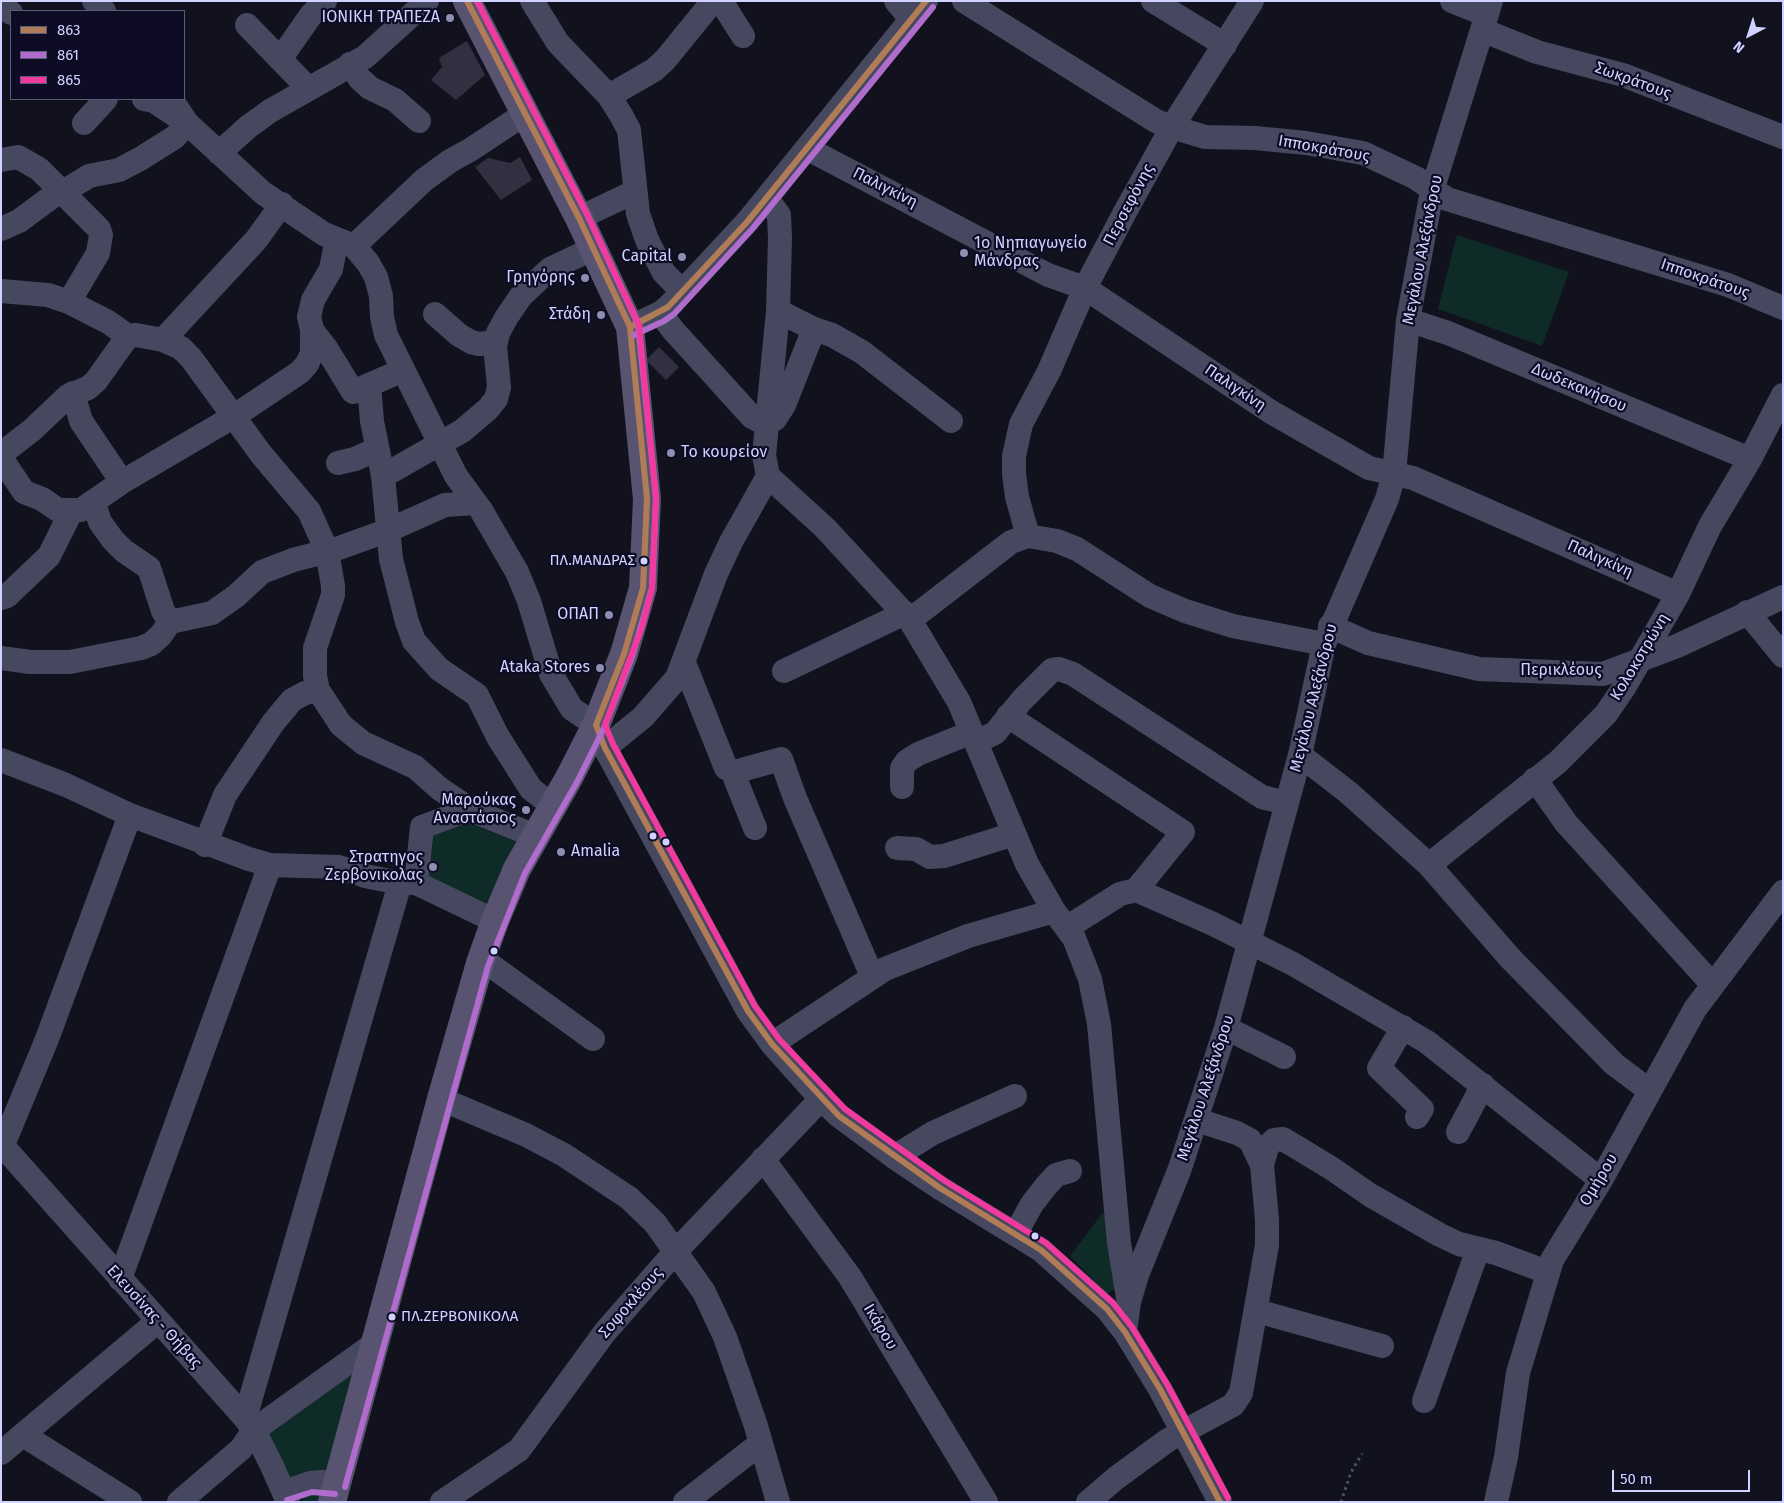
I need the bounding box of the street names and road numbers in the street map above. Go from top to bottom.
street label: Σωκράτους [1592,58,1674,104]
street label: Ιπποκράτους [1277,132,1371,166]
street label: Περσεφόνης [1099,161,1159,249]
street label: Παλιγκίνη [849,164,921,212]
street label: Μεγάλου Αλεξάνδρου [1399,173,1447,327]
street label: Ιπποκράτους [1658,255,1752,303]
street label: Δωδεκανήσου [1529,359,1629,417]
street label: Παλιγκίνη [1201,360,1269,416]
street label: Παλιγκίνη [1564,536,1636,582]
street label: Κολοκοτρώνη [1606,610,1674,704]
street label: Μεγάλου Αλεξάνδρου [1286,622,1342,774]
street label: Περικλέους [1520,661,1602,681]
street label: Μεγάλου Αλεξάνδρου [1173,1013,1239,1163]
street label: Ομήρου [1576,1150,1622,1210]
street label: Ελευσίνας - Θήβας [102,1261,206,1373]
street label: Σοφοκλέους [595,1264,667,1342]
street label: Ικάρου [859,1301,901,1353]

